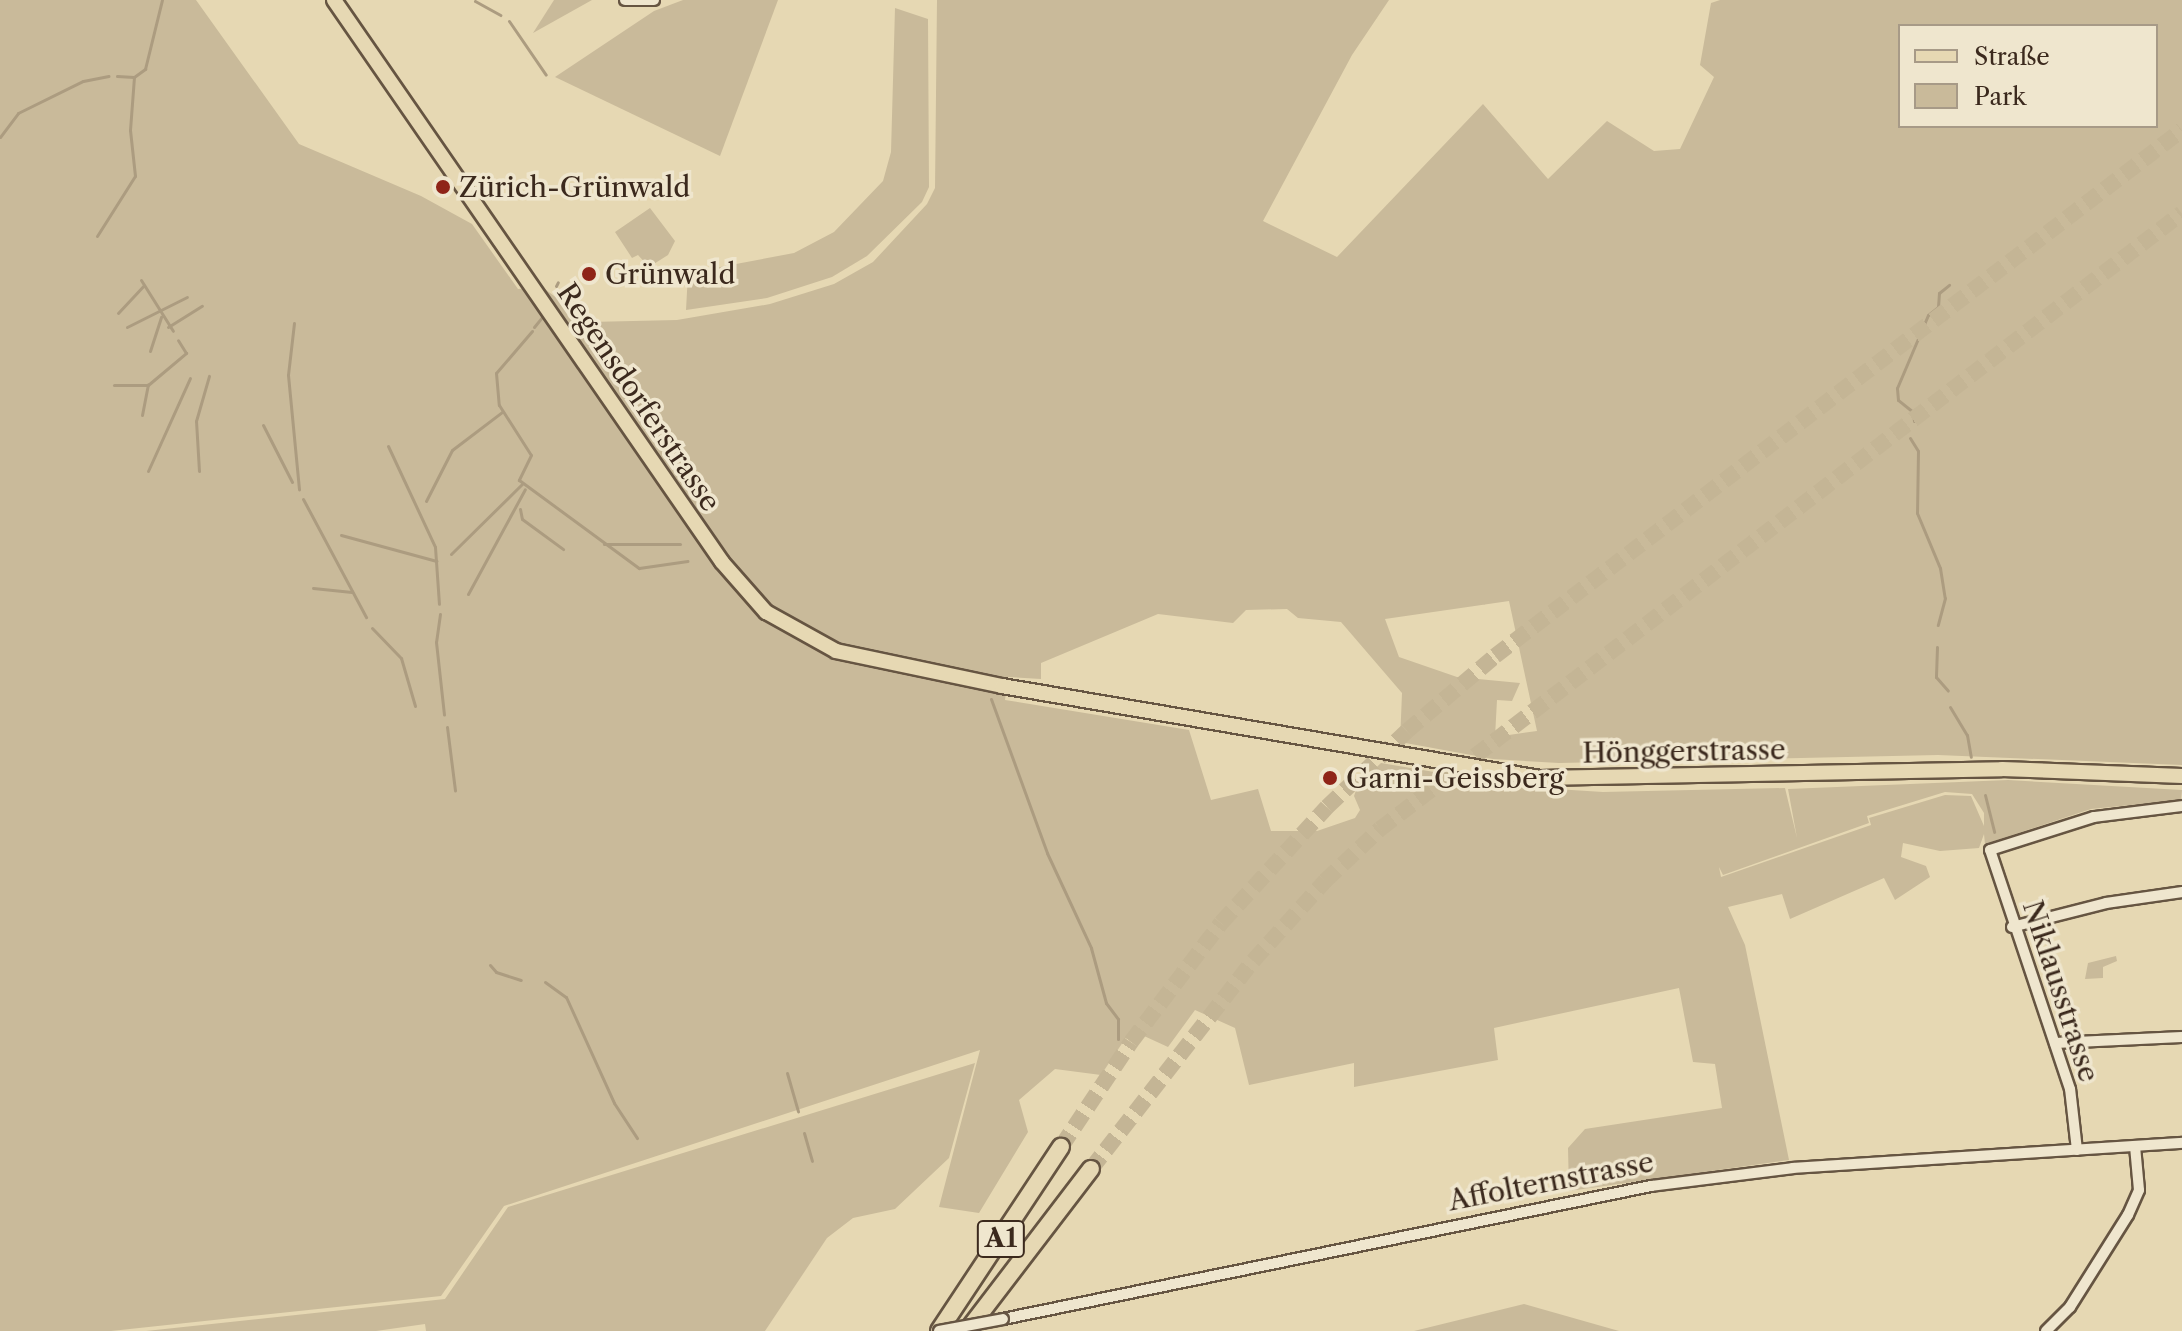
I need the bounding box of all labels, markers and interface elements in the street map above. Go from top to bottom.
legend [1898,24,2158,128]
text: Straße [1974,42,2050,71]
text: Park [1974,82,2026,111]
place label: Zürich-Grünwald [459,170,690,204]
marker: Zürich-Grünwald [434,178,452,196]
place label: Grünwald [605,257,735,291]
marker: Grünwald [580,265,598,283]
street label: Regensdorferstrasse [550,277,728,517]
street label: Hönggerstrasse [1582,732,1786,770]
place label: Garni-Geissberg [1346,761,1564,795]
marker: Garni-Geissberg [1321,769,1339,787]
street label: Niklausstrasse [2016,896,2106,1086]
street label: Affolternstrasse [1445,1145,1657,1217]
road number: A1 [975,1217,1027,1261]

